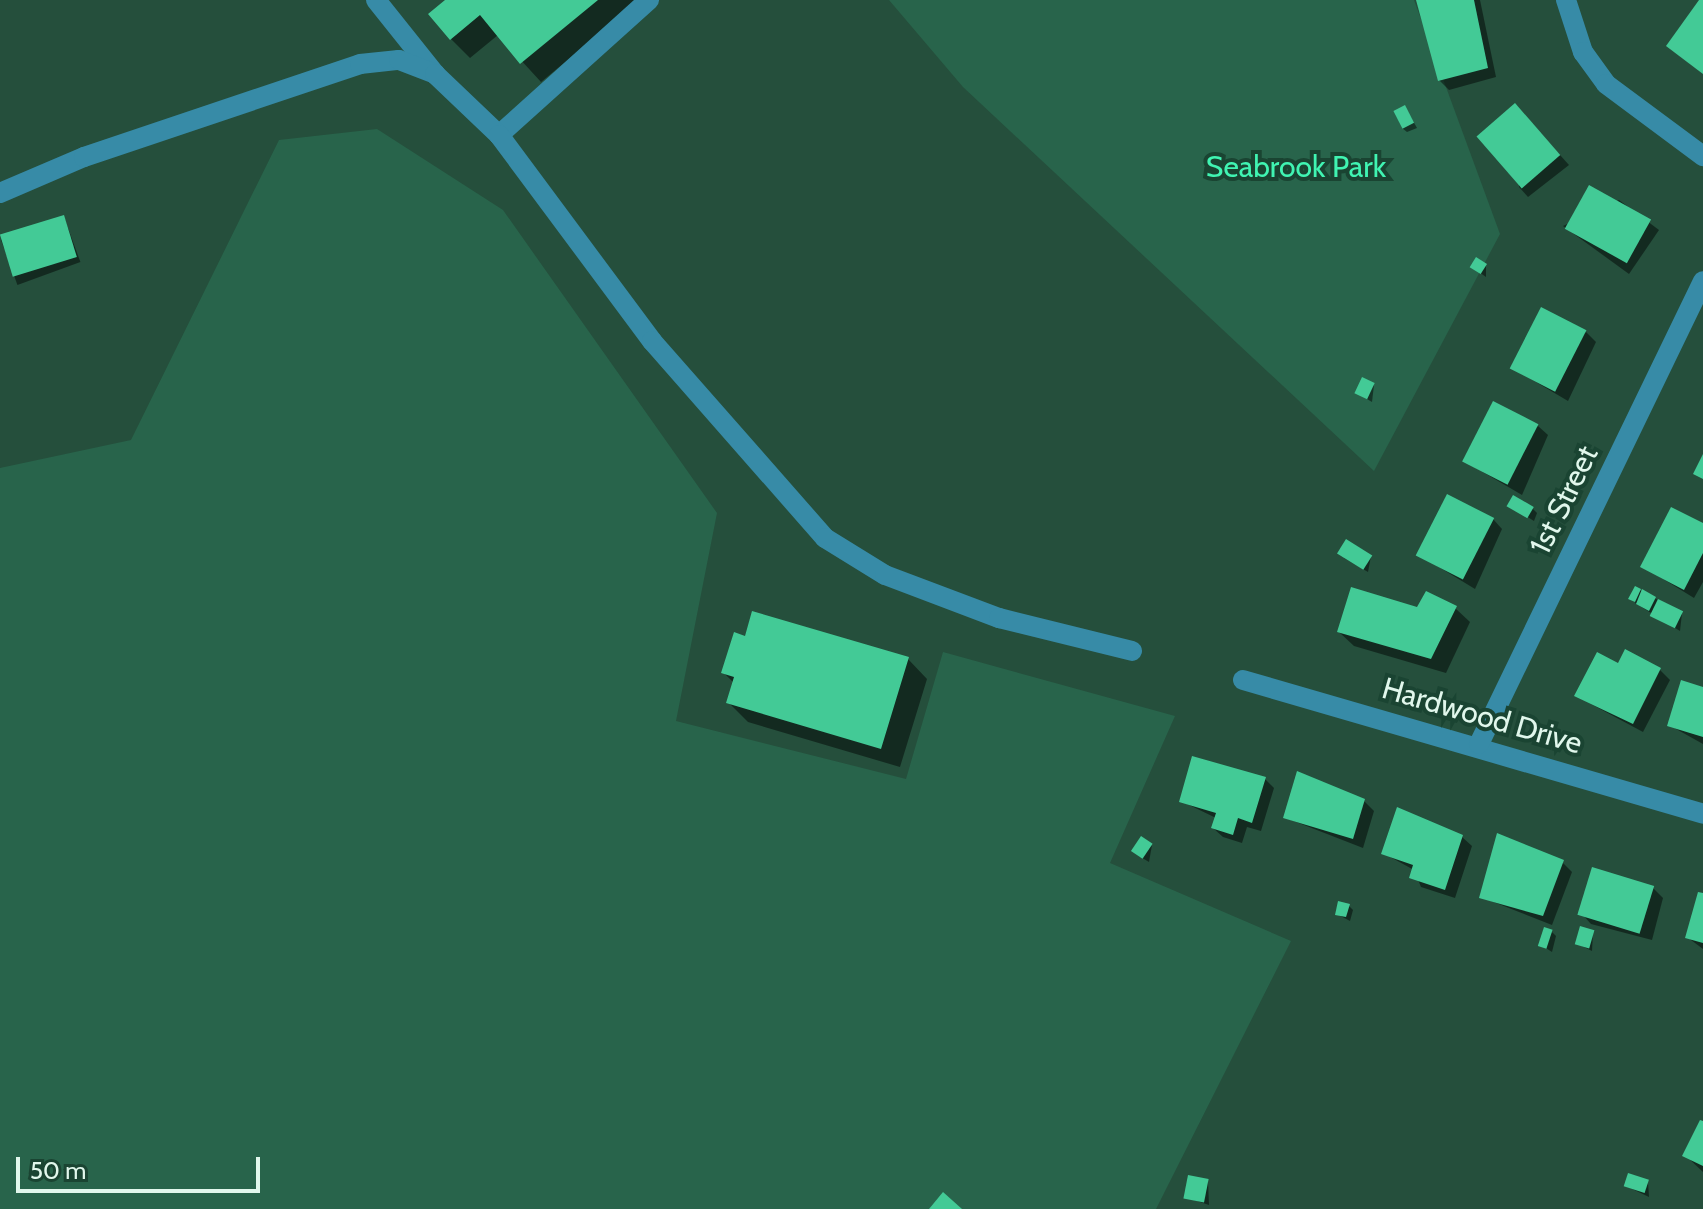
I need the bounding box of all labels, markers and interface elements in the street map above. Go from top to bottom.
park label: Seabrook Park [1206,149,1386,185]
street label: 1st Street [1522,440,1606,560]
street label: Hardwood Drive [1378,670,1586,762]
scale bar [20,1141,264,1191]
text: 50 m [30,1156,86,1185]

